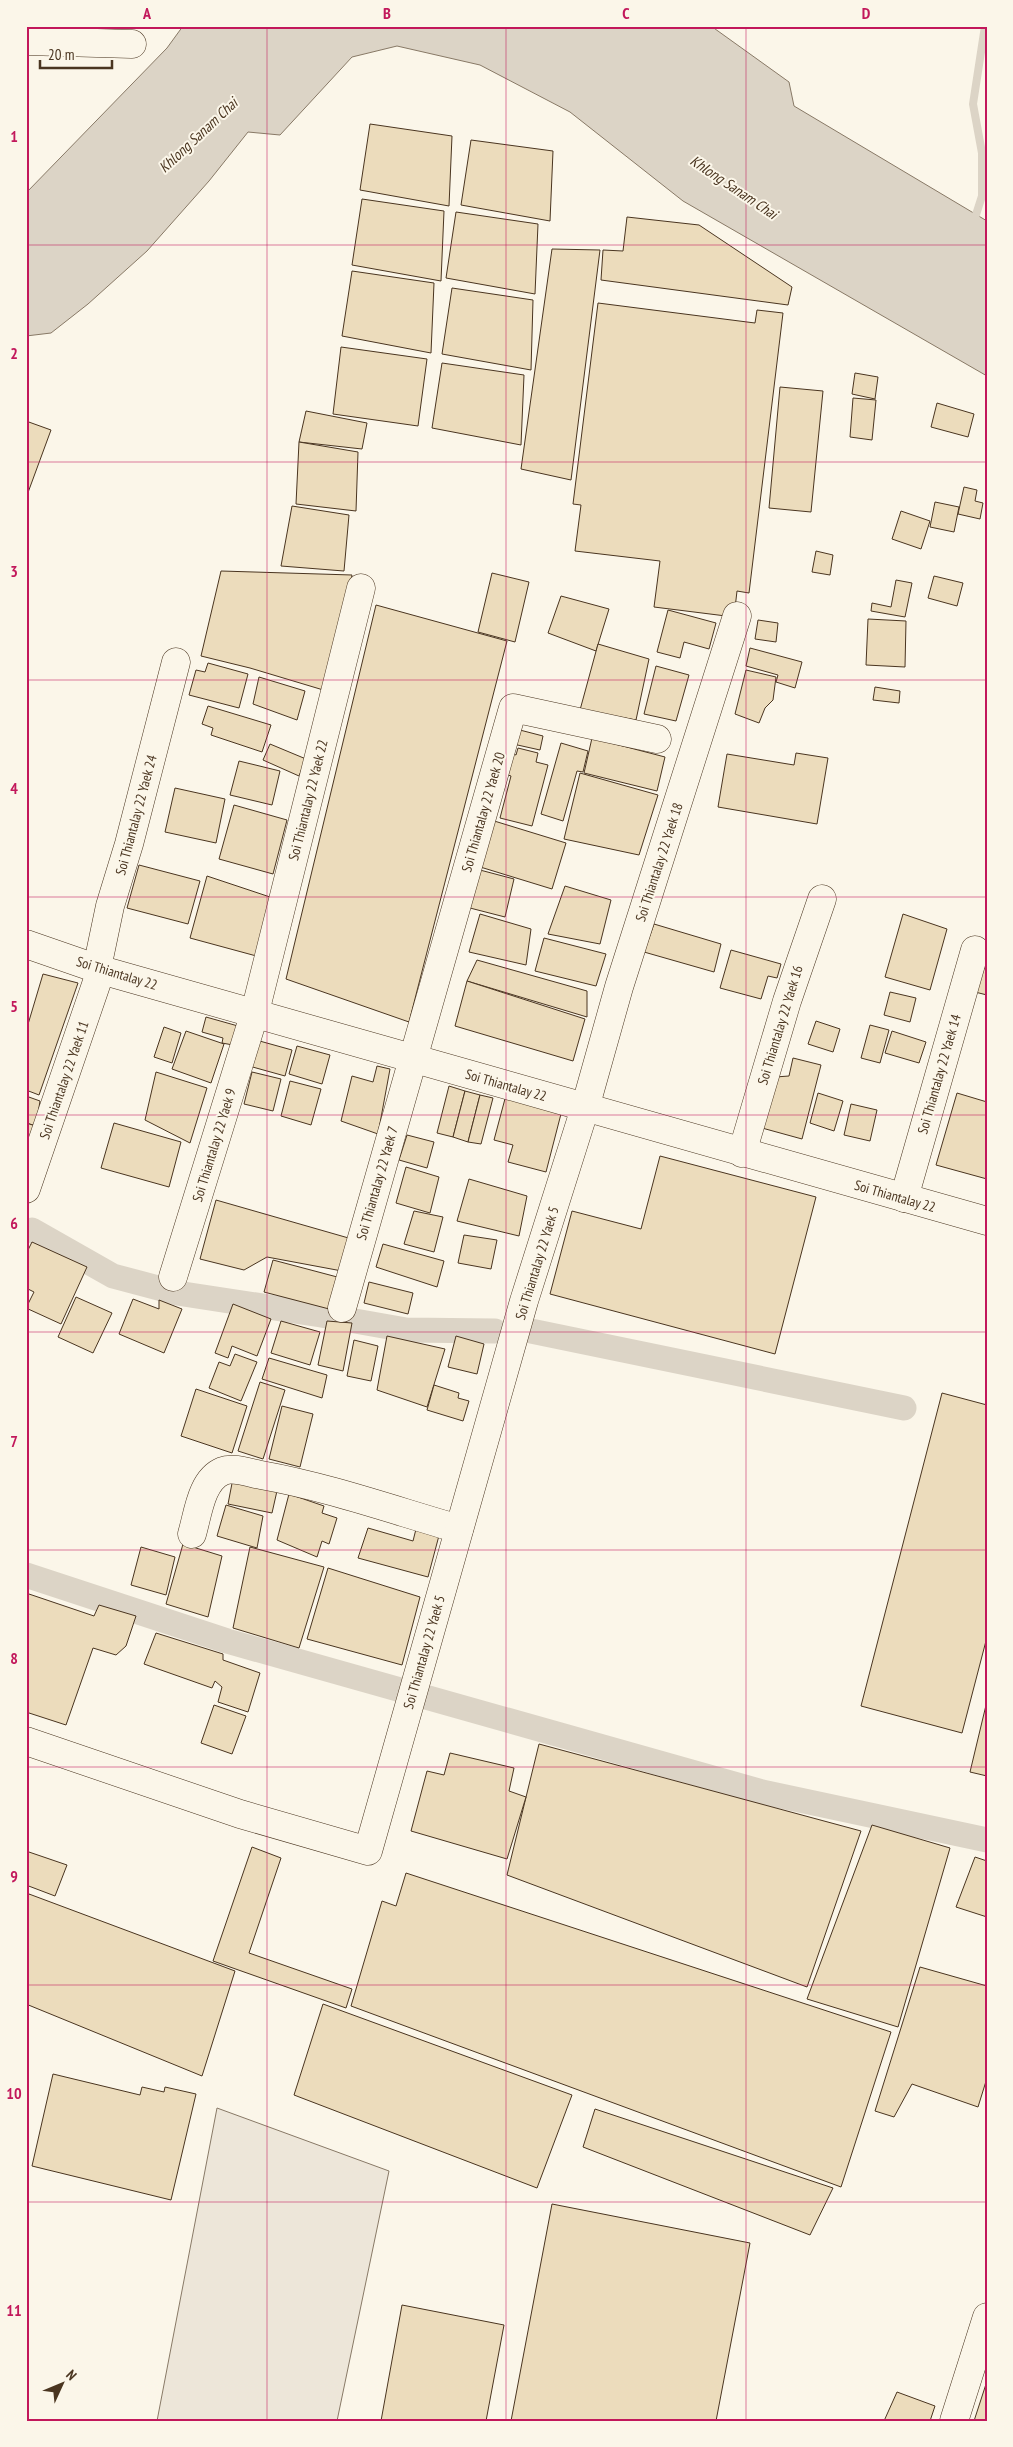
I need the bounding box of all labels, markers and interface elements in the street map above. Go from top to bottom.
text: A [142,3,152,23]
text: B [383,3,391,23]
text: C [622,3,630,23]
text: D [862,3,871,23]
scale bar [40,38,112,70]
text: 20 m [48,45,74,64]
water label: Khlong Sanam Chai [155,92,243,176]
text: 1 [10,126,18,146]
water label: Khlong Sanam Chai [687,151,783,224]
text: 2 [10,343,18,363]
text: 3 [10,561,18,581]
street label: Soi Thiantalay 22 Yaek 22 [284,738,332,862]
street label: Soi Thiantalay 22 Yaek 20 [457,750,509,874]
street label: Soi Thiantalay 22 Yaek 24 [111,752,161,877]
text: 4 [10,778,18,798]
street label: Soi Thiantalay 22 Yaek 18 [631,800,687,924]
street label: Soi Thiantalay 22 [74,952,160,994]
street label: Soi Thiantalay 22 Yaek 16 [753,963,807,1087]
text: 5 [10,996,18,1016]
street label: Soi Thiantalay 22 Yaek 14 [913,1011,965,1136]
street label: Soi Thiantalay 22 Yaek 11 [35,1019,93,1141]
street label: Soi Thiantalay 22 [463,1065,549,1105]
street label: Soi Thiantalay 22 Yaek 9 [188,1086,240,1204]
street label: Soi Thiantalay 22 Yaek 7 [352,1124,402,1242]
street label: Soi Thiantalay 22 [852,1176,938,1216]
street label: Soi Thiantalay 22 Yaek 5 [511,1204,563,1322]
text: 6 [10,1213,18,1233]
text: 7 [10,1431,18,1451]
street label: Soi Thiantalay 22 Yaek 5 [399,1593,449,1711]
text: 8 [10,1648,18,1668]
text: 9 [10,1866,18,1886]
text: 10 [6,2083,22,2103]
text: 11 [6,2300,22,2320]
north arrow [38,2360,88,2410]
text: N [62,2366,80,2384]

